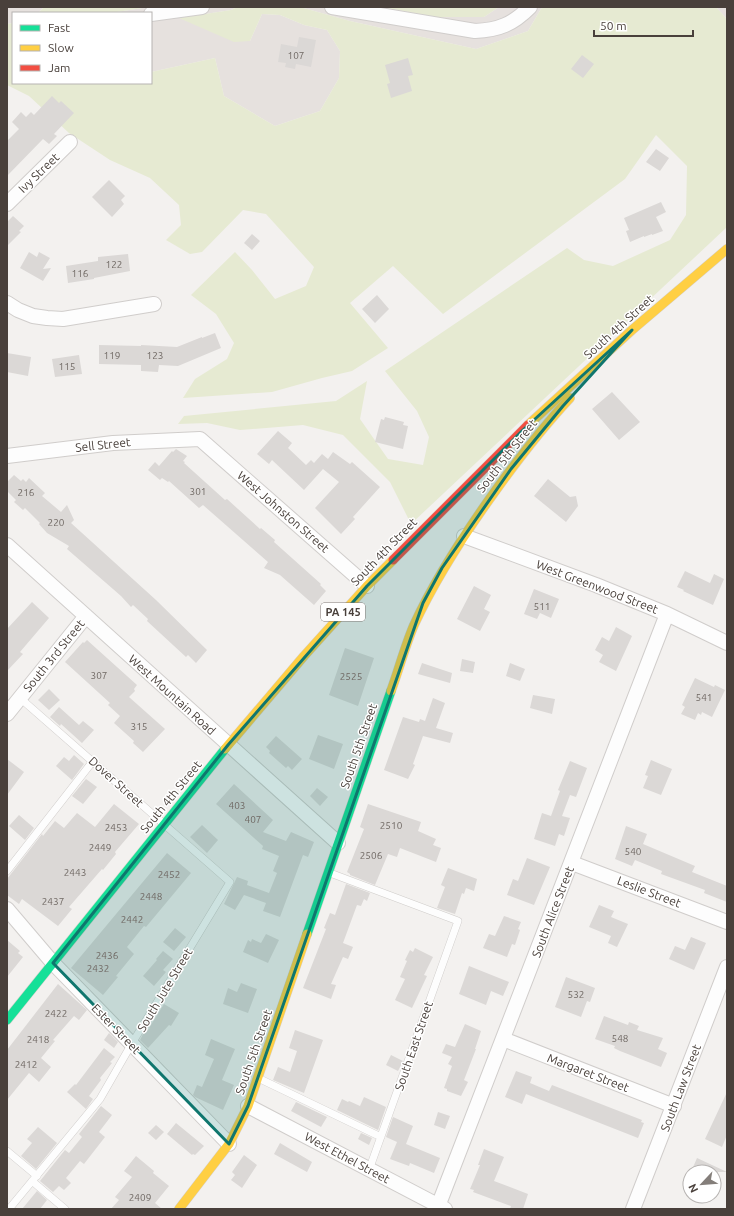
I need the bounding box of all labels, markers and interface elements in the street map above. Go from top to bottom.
legend [12,12,152,84]
scale bar [594,12,693,38]
text: 50 m [600,19,627,32]
text: Fast [48,21,70,34]
text: Slow [48,41,74,54]
house number: 107 [288,50,304,61]
text: Jam [48,61,70,74]
street label: Ivy Street [16,150,62,195]
house number: 122 [106,259,122,270]
house number: 116 [72,268,89,279]
street label: South 4th Street [581,292,656,361]
house number: 119 [104,350,120,361]
house number: 123 [147,350,163,361]
house number: 115 [59,361,75,372]
street label: South 5th Street [474,416,539,495]
street label: Sell Street [75,435,131,454]
street label: West Johnston Street [235,468,332,555]
house number: 301 [190,486,206,497]
house number: 216 [18,487,35,498]
street label: South 4th Street [348,515,419,588]
house number: 220 [48,517,65,528]
street label: West Greenwood Street [534,557,660,616]
house number: 511 [534,601,550,612]
road number: PA 145 [321,603,365,621]
street label: South 3rd Street [21,617,87,694]
street label: West Mountain Road [126,652,218,737]
house number: 307 [91,670,107,681]
house number: 2525 [340,671,362,682]
house number: 541 [696,692,712,703]
street label: South 5th Street [338,701,379,790]
house number: 315 [131,721,147,732]
street label: Dover Street [86,754,146,810]
street label: South 4th Street [138,758,204,835]
house number: 403 [229,800,245,811]
house number: 407 [245,814,261,825]
house number: 2510 [380,820,403,831]
house number: 2453 [105,822,127,833]
house number: 2449 [89,842,111,853]
house number: 540 [625,846,642,857]
house number: 2506 [360,850,383,861]
street label: South Alice Street [529,864,576,959]
house number: 2443 [64,867,86,878]
house number: 2452 [158,869,180,880]
street label: Leslie Street [616,873,683,910]
house number: 2448 [140,891,163,902]
house number: 2437 [42,896,64,907]
house number: 2442 [121,914,143,925]
street label: South Jute Street [135,946,195,1034]
house number: 2436 [96,950,119,961]
house number: 2432 [87,963,109,974]
house number: 532 [568,989,584,1000]
street label: South East Street [392,999,435,1092]
street label: Ester Street [89,1001,143,1056]
street label: South 5th Street [233,1007,274,1096]
house number: 2422 [45,1008,67,1019]
house number: 548 [612,1033,629,1044]
house number: 2418 [27,1034,50,1045]
street label: South Law Street [658,1042,703,1133]
street label: Margaret Street [546,1051,631,1094]
house number: 2412 [15,1059,37,1070]
street label: West Ethel Street [302,1130,392,1186]
north arrow [682,1164,722,1204]
text: N [686,1182,700,1195]
house number: 2409 [129,1192,151,1203]

